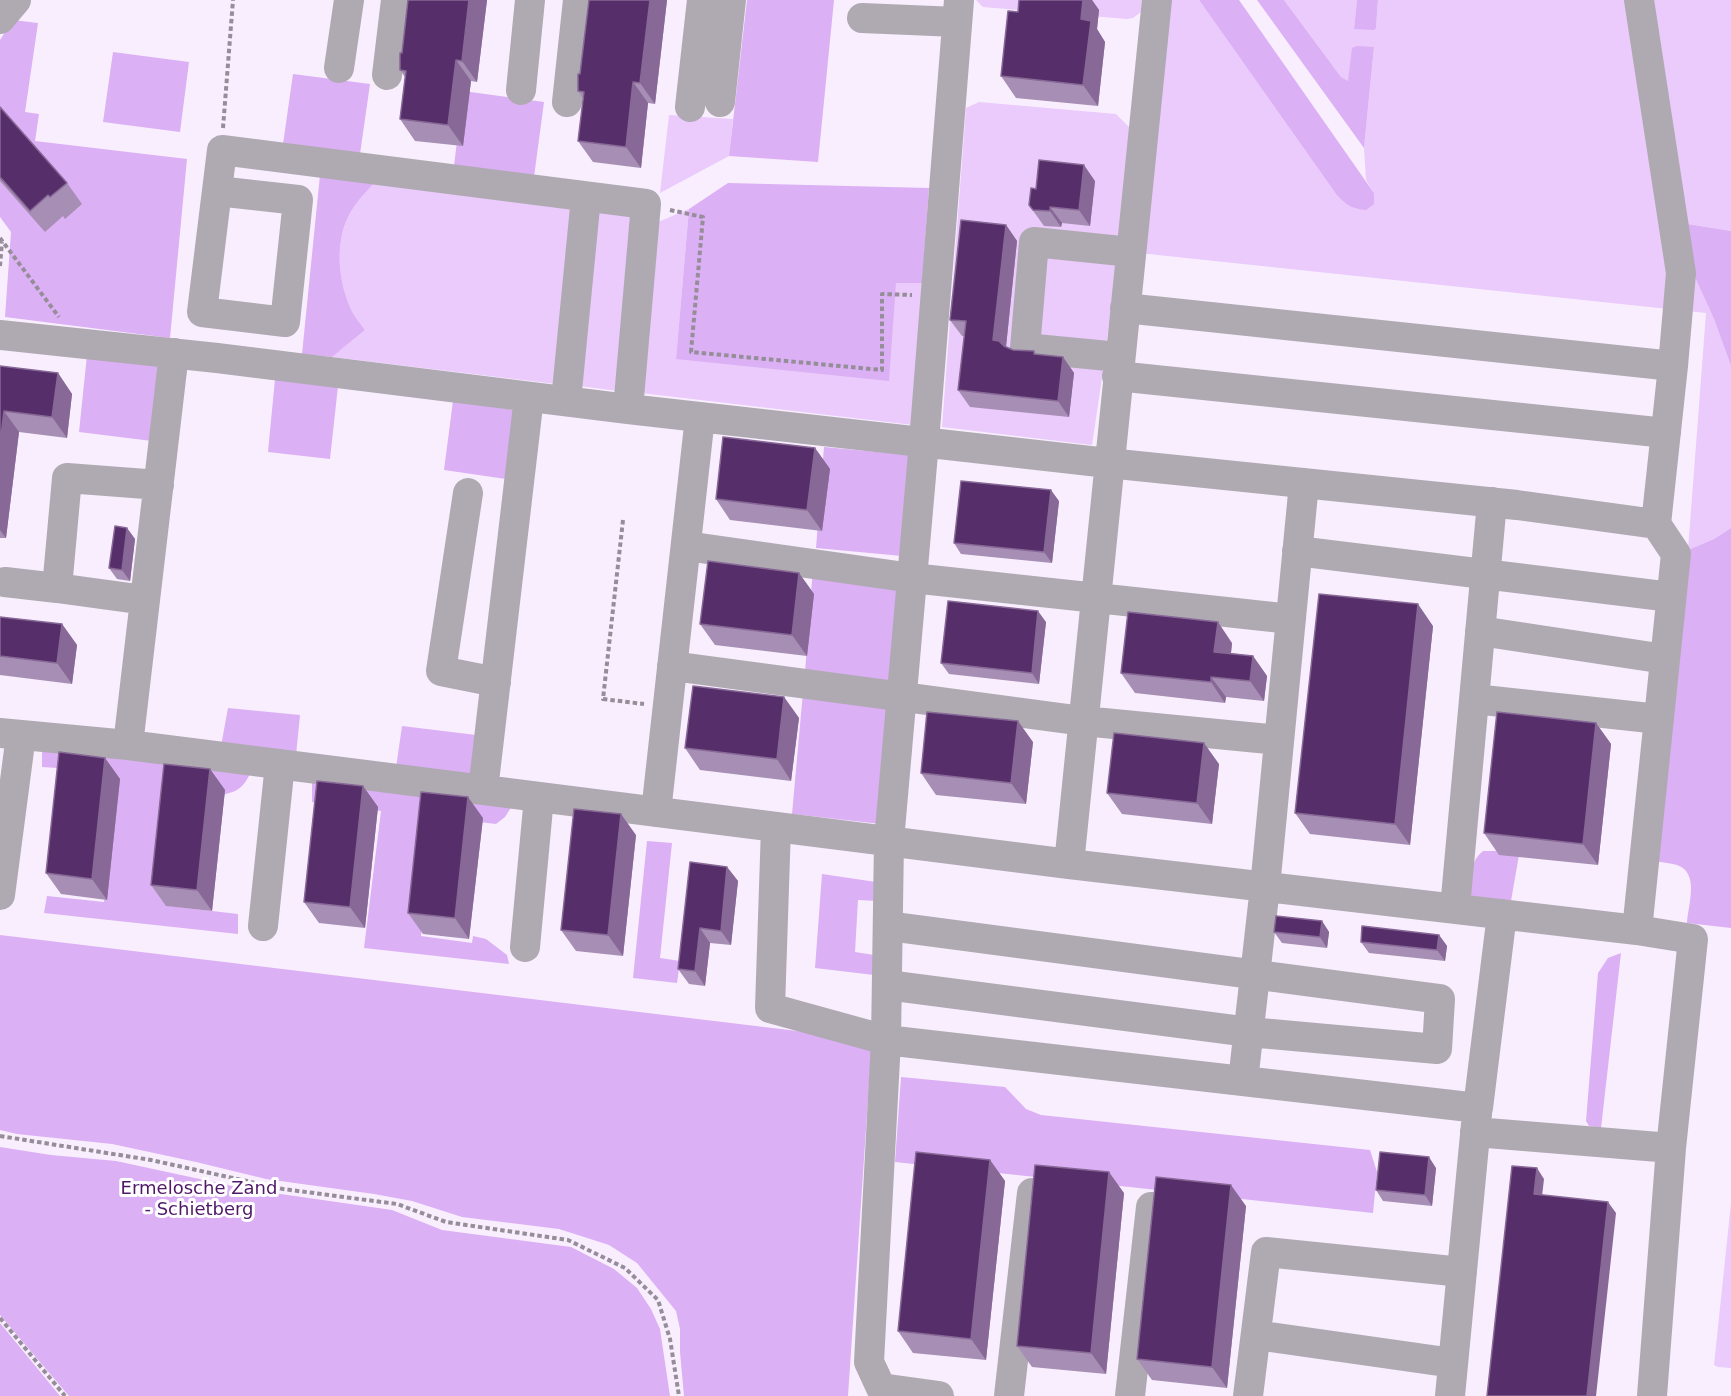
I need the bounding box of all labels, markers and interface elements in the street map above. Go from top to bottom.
park label: Ermelosche Zand - Schietberg [121,1178,277,1220]

